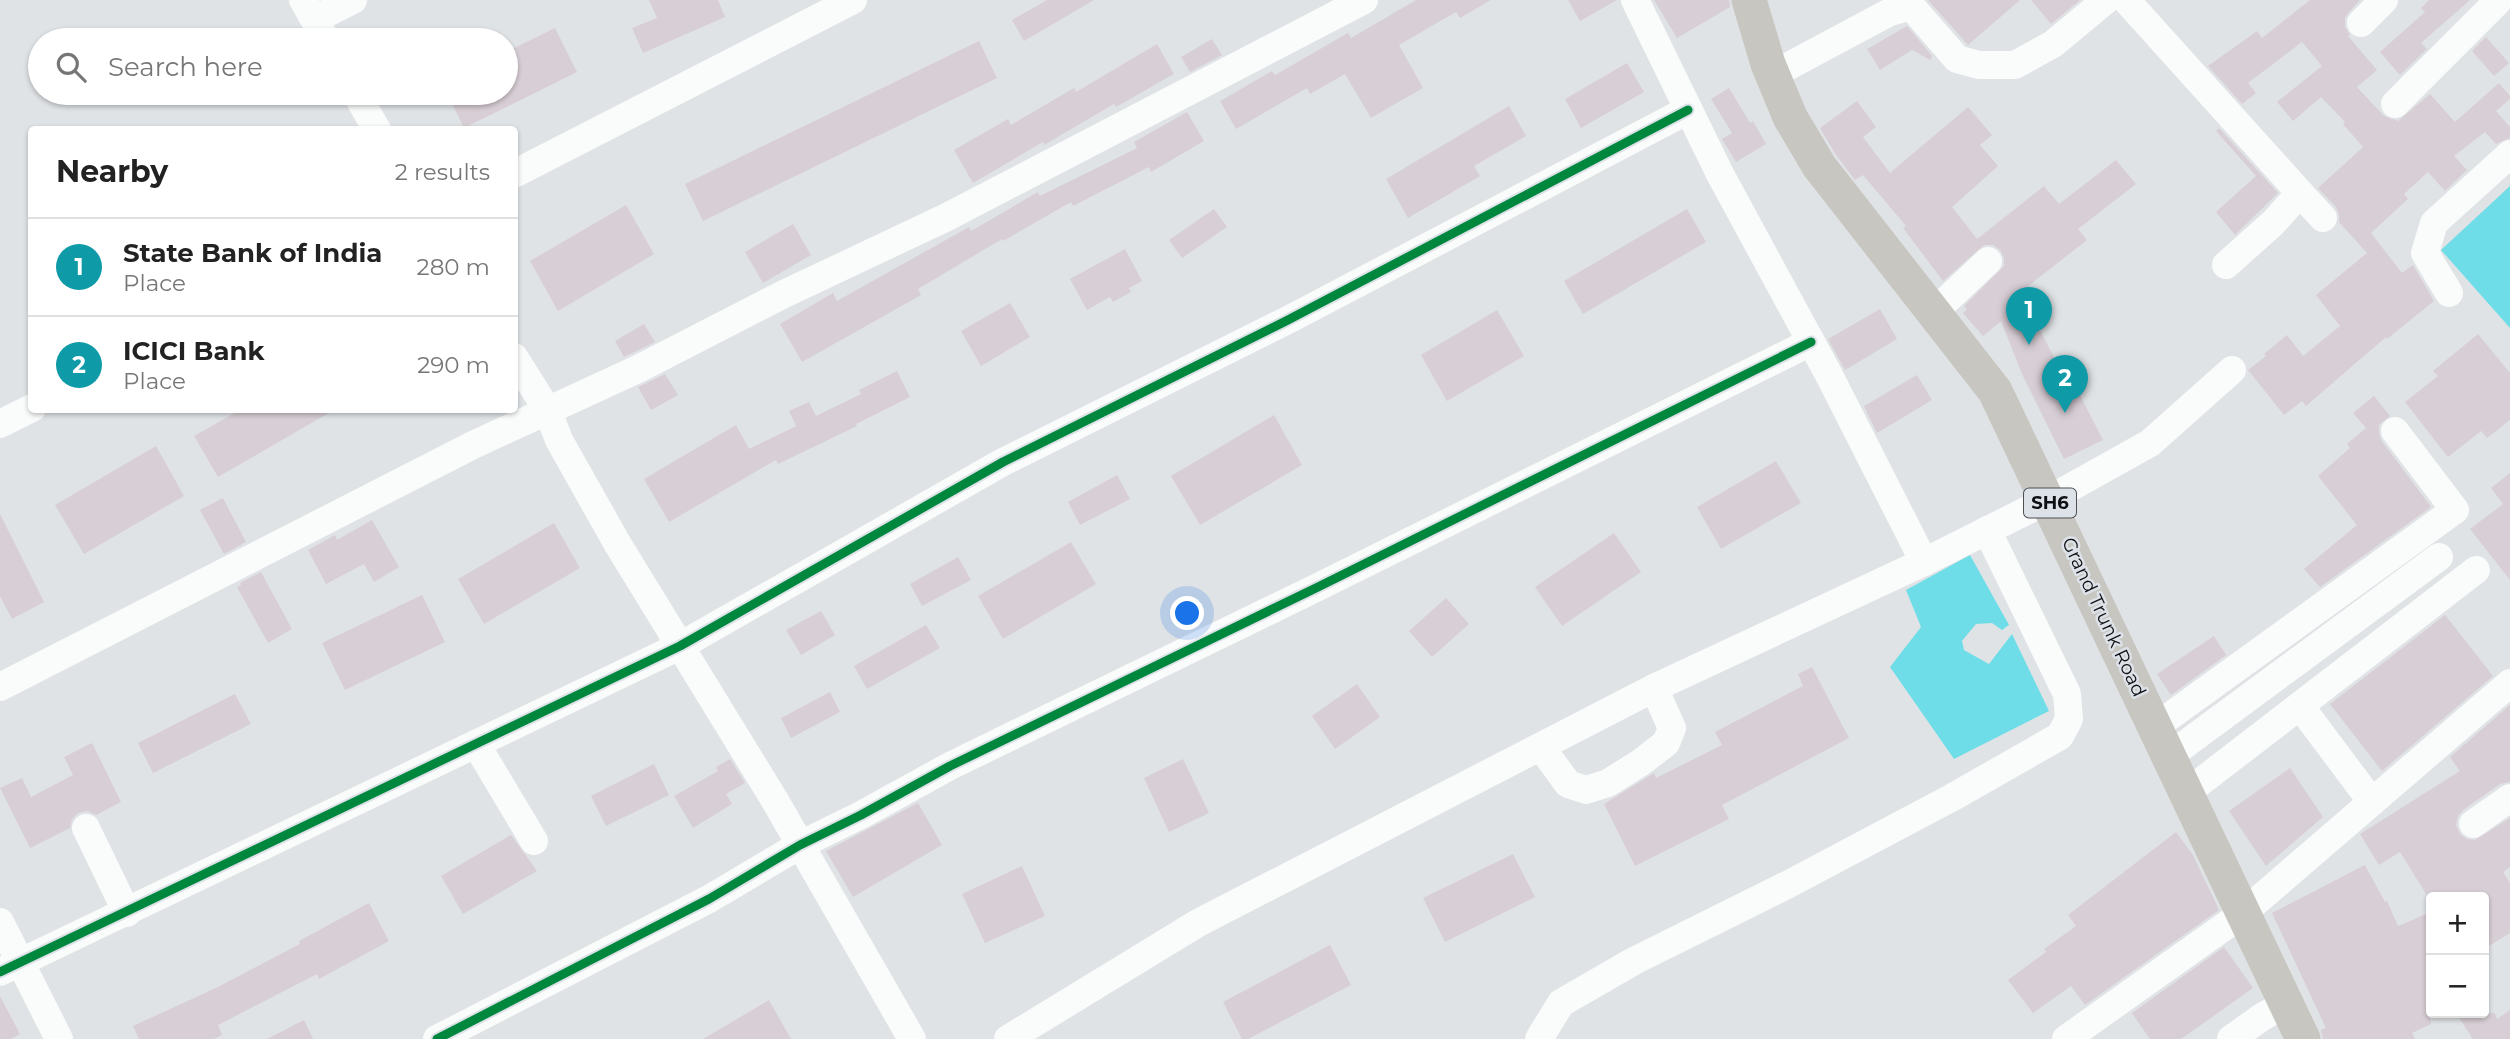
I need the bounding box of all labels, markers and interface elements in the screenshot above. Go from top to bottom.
search box [28,28,518,105]
icon: search [52,48,90,86]
text: Search here [108,51,263,83]
text: Nearby [56,153,168,190]
text: 2 results [395,158,490,186]
text: State Bank of India [123,237,382,269]
text: 1 [74,253,84,281]
text: 280 m [417,253,490,281]
text: Place [123,269,186,297]
pin: 1 [2006,287,2052,345]
text: ICICI Bank [123,335,265,367]
text: 2 [72,351,86,379]
text: 290 m [417,351,490,379]
pin: 2 [2042,355,2088,413]
text: Place [123,367,186,395]
road number: SH6 [2024,489,2076,518]
street label: Grand Trunk Road [2057,534,2151,700]
your location [1170,596,1204,630]
map controls [2426,892,2489,1018]
button: + [2426,892,2489,955]
button: − [2426,955,2489,1018]

